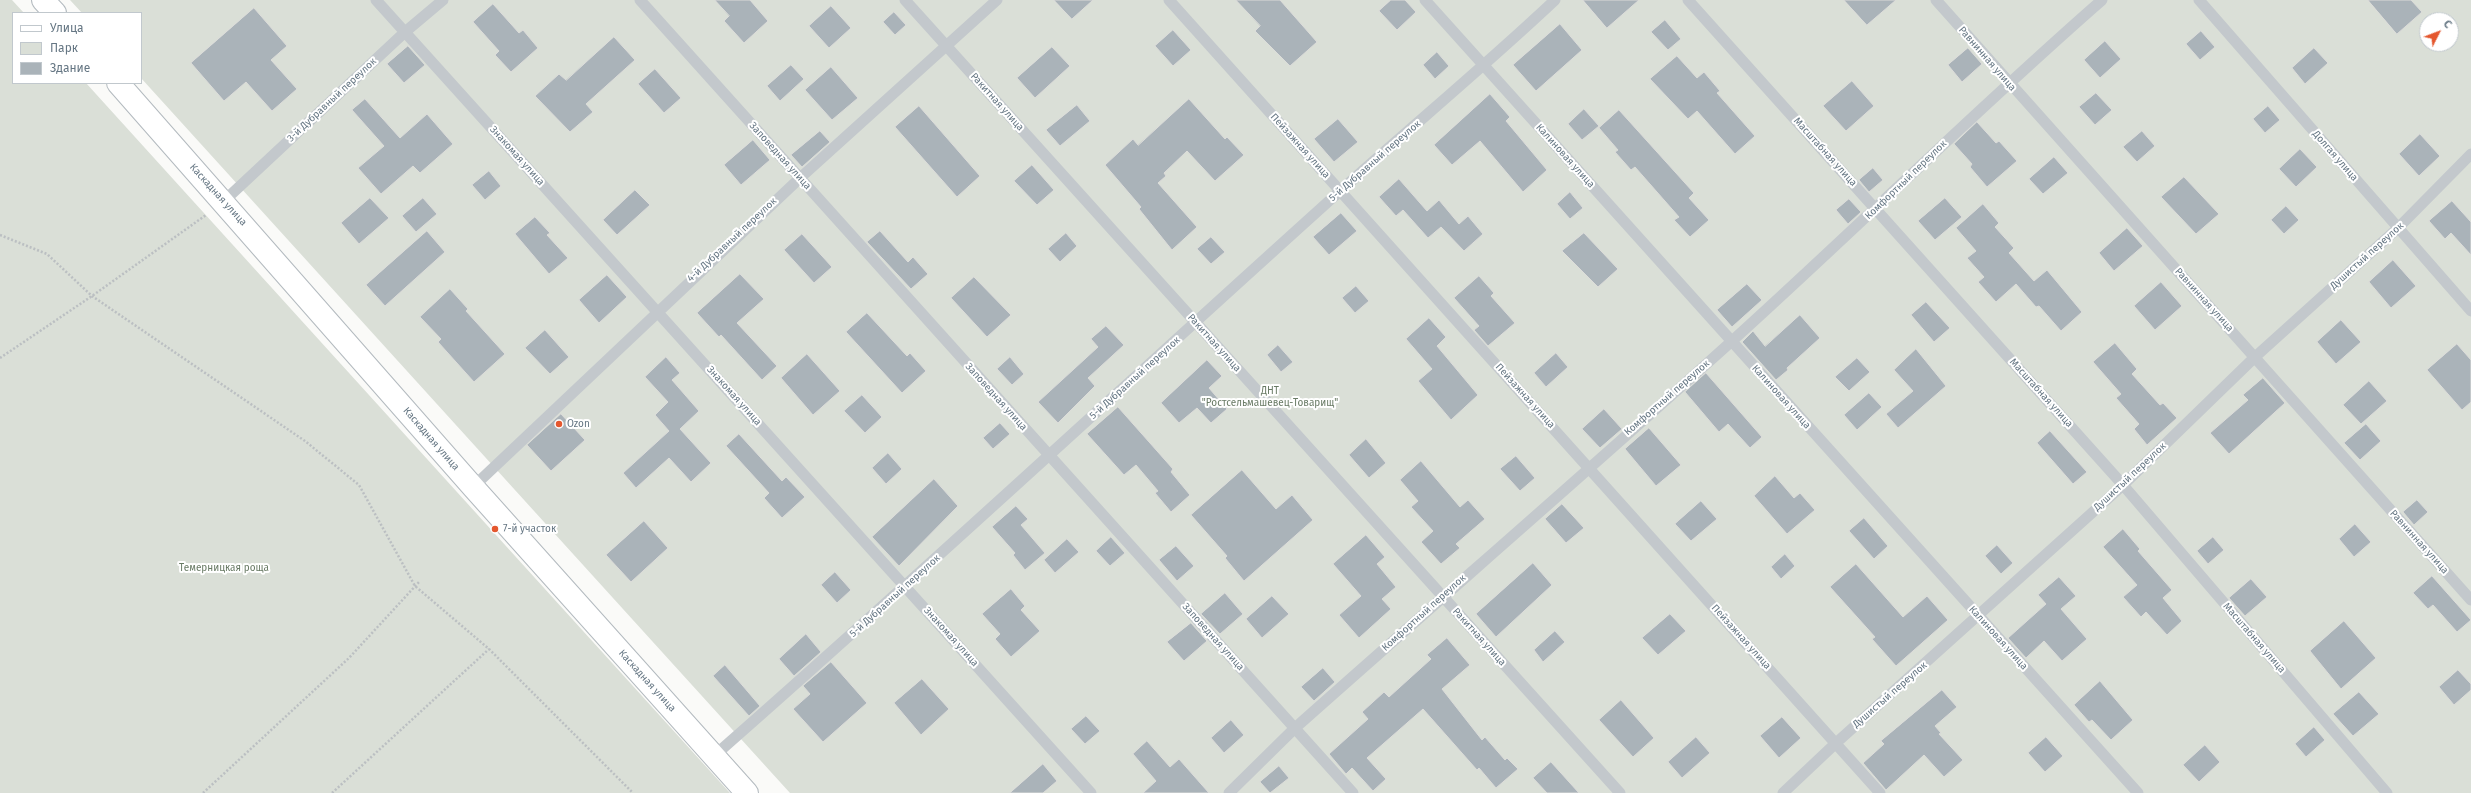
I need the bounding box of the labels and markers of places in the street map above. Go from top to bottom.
place label: Ozon [567,418,590,430]
marker: Ozon [554,419,564,429]
place label: 7-й участок [503,523,556,535]
marker: 7-й участок [490,524,500,534]

